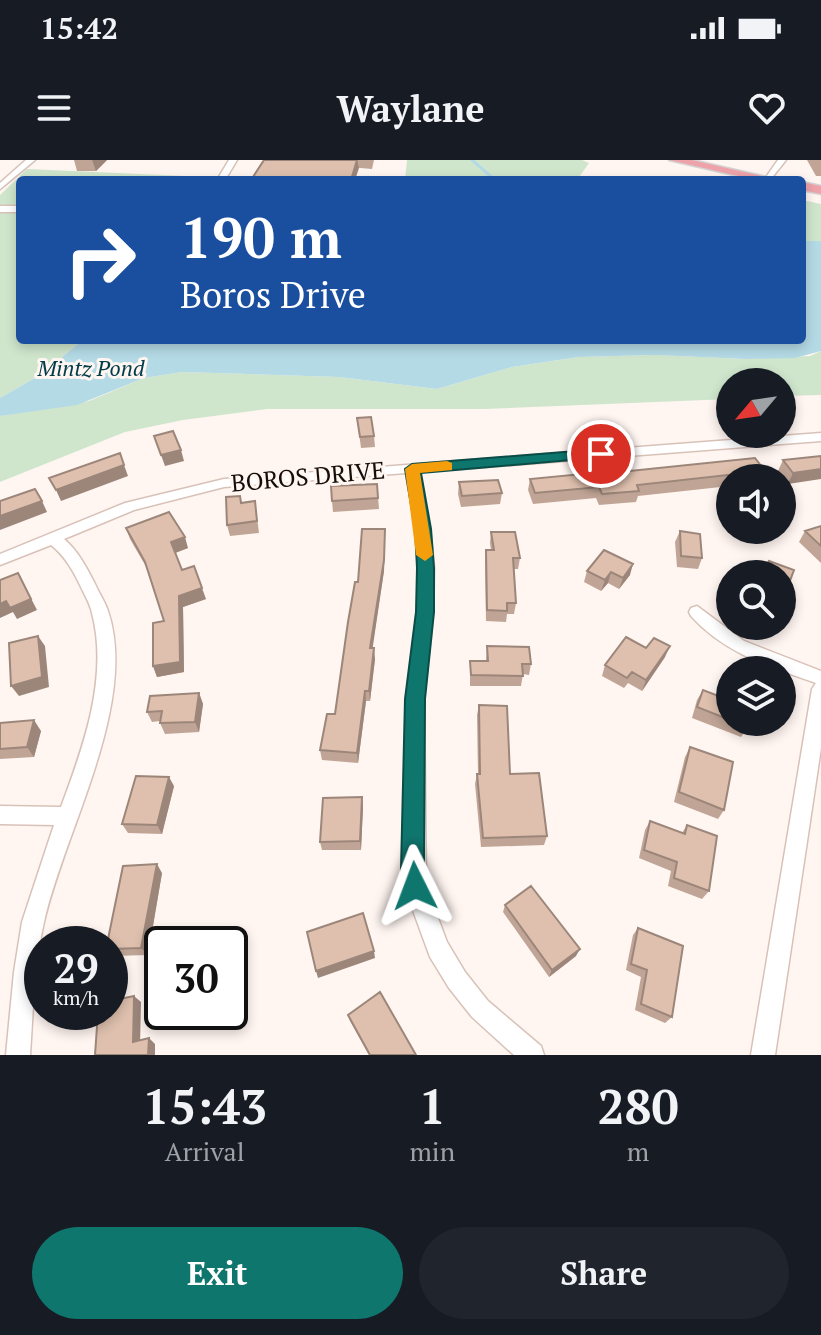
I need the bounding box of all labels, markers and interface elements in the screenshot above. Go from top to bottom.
text: 15:42 [40,8,118,48]
text: Waylane [336,85,485,132]
icon: menu [32,86,76,130]
icon: heart [745,86,789,130]
text: 190 m [180,200,342,274]
icon: right [48,208,152,312]
text: Boros Drive [180,271,366,318]
water label: Mintz Pond [36,353,146,382]
north arrow [716,368,796,448]
map controls [716,368,796,736]
pin [567,420,635,488]
icon: arrive [579,432,623,476]
street label: BOROS DRIVE [229,453,386,499]
button: sound [716,464,796,544]
button: search [716,560,796,640]
button: layers [716,656,796,736]
position arrow [373,844,457,928]
speed limit sign: 30 [144,926,248,1030]
text: 29 [53,941,99,994]
text: km/h [53,984,99,1011]
text: 15:43 [142,1074,267,1138]
text: 1 [419,1074,446,1138]
text: 280 [597,1074,679,1138]
text: Arrival [165,1134,245,1168]
text: min [409,1134,455,1168]
text: m [627,1134,649,1168]
button: Exit [32,1227,403,1319]
button: Share [419,1227,789,1319]

